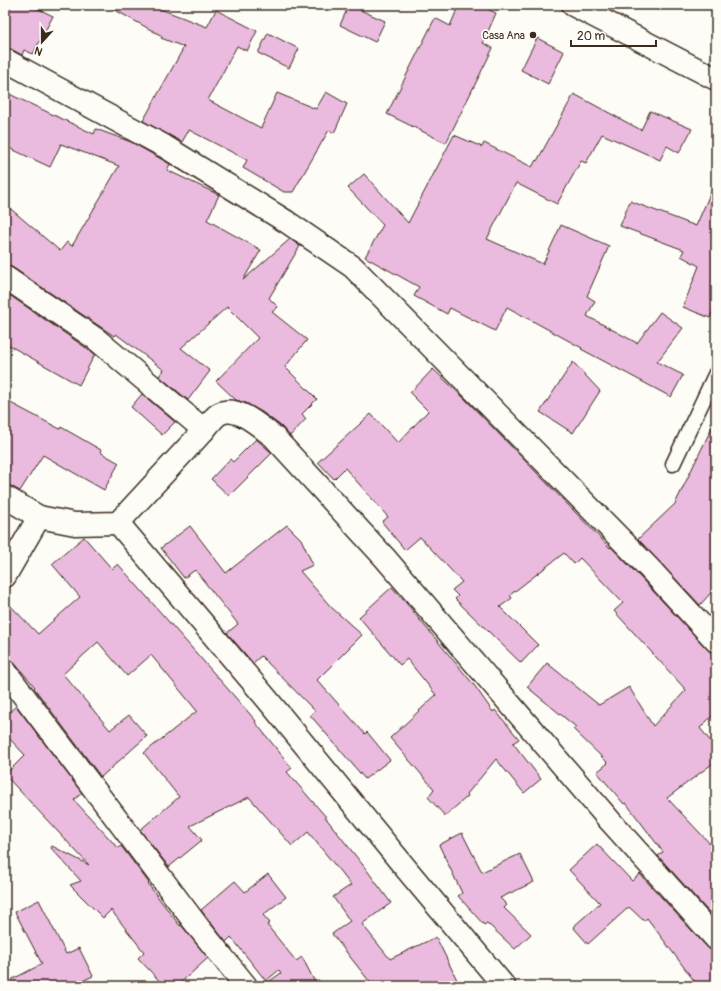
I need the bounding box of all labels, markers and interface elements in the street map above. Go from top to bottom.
north arrow [22,22,62,62]
scale bar [571,22,656,48]
place label: Casa Ana [482,29,525,42]
text: 20 m [577,29,606,44]
marker: Casa Ana [528,30,538,40]
text: N [32,43,44,58]

